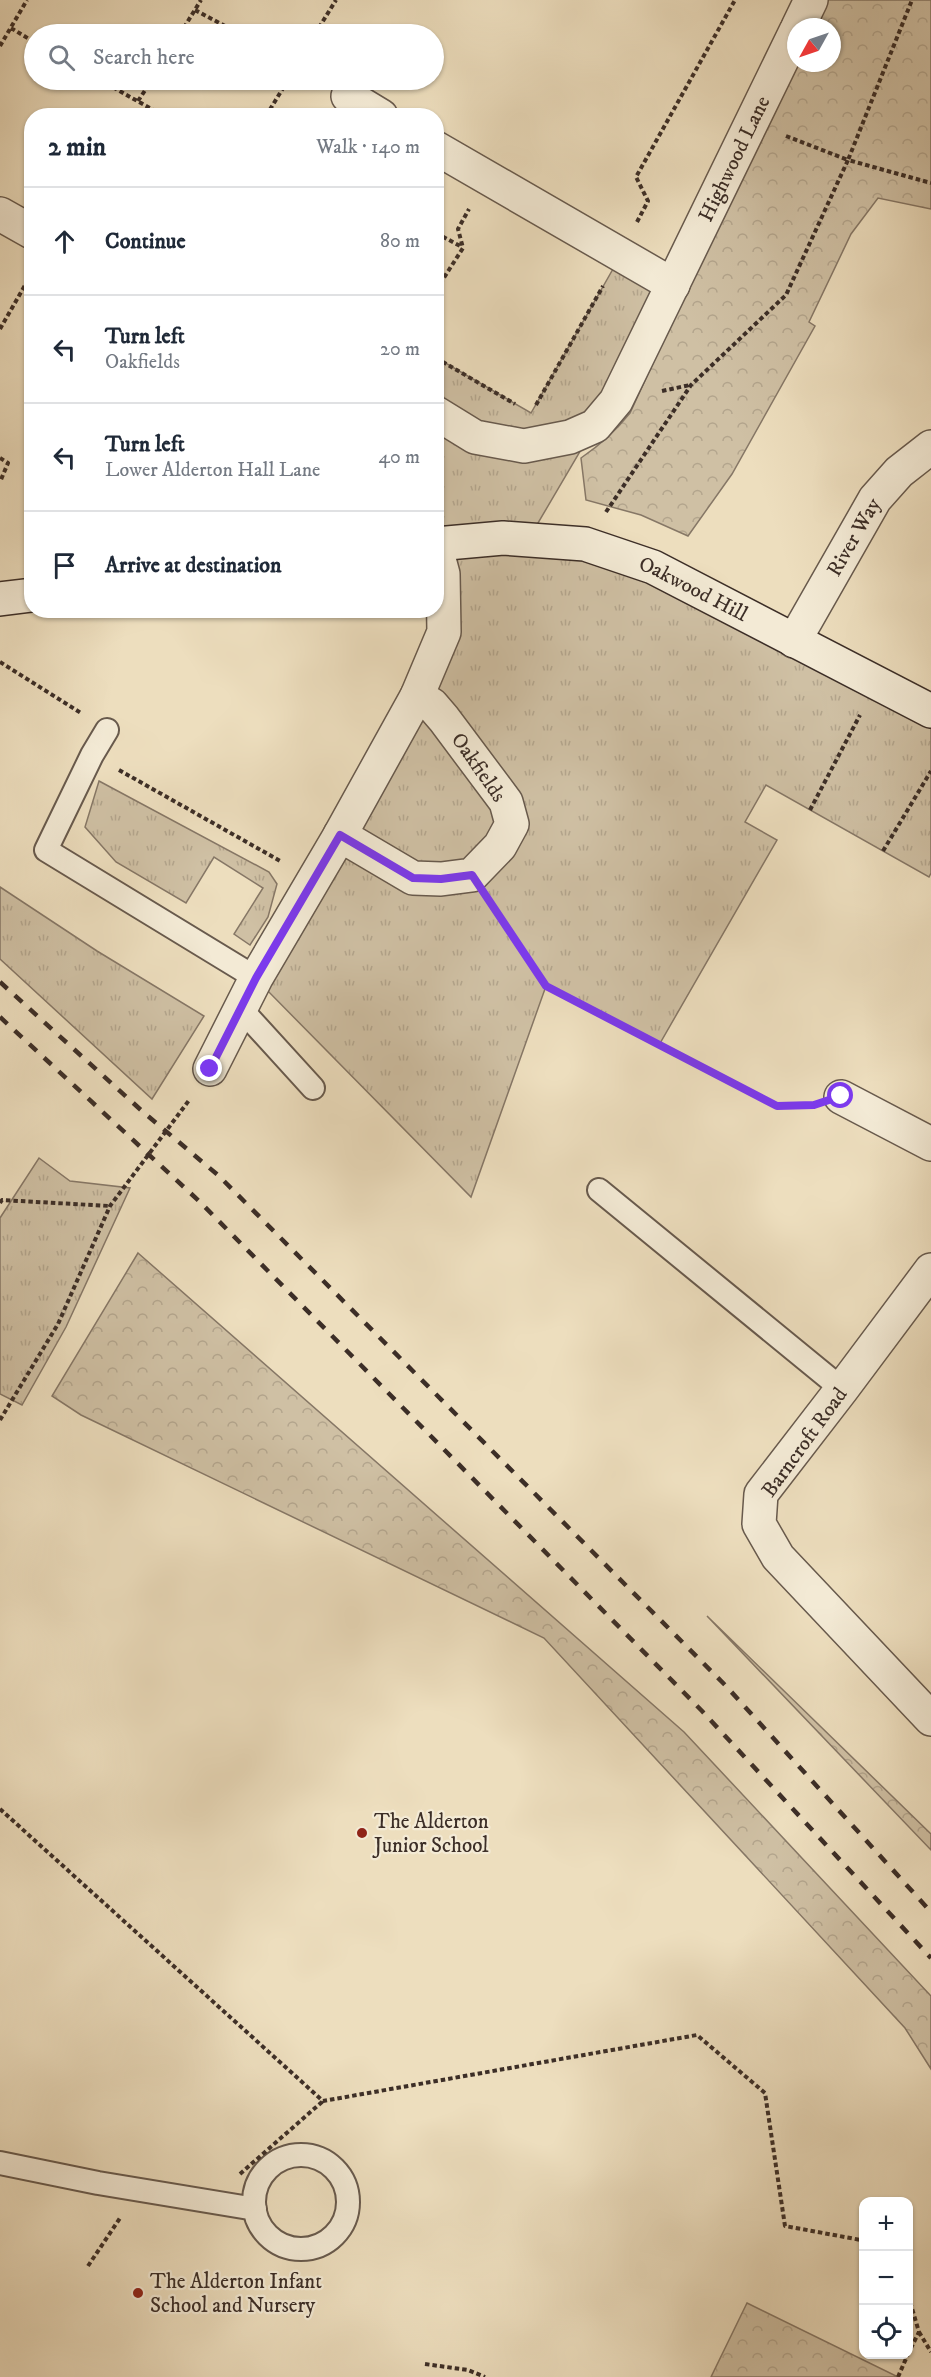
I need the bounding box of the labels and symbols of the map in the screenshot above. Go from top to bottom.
north arrow [787,18,841,72]
street label: Highwood Lane [693,92,777,226]
street label: River Way [822,492,888,581]
street label: Oakwood Hill [636,551,752,628]
street label: Oakfields [445,728,511,807]
route end [196,1055,222,1081]
route start [827,1082,853,1108]
street label: Barncroft Road [756,1382,854,1503]
place label: The Alderton Junior School [372,1809,489,1859]
marker: The Alderton Junior School [355,1826,369,1840]
place label: The Alderton Infant School and Nursery [150,2269,322,2319]
marker: The Alderton Infant School and Nursery [131,2286,145,2300]

